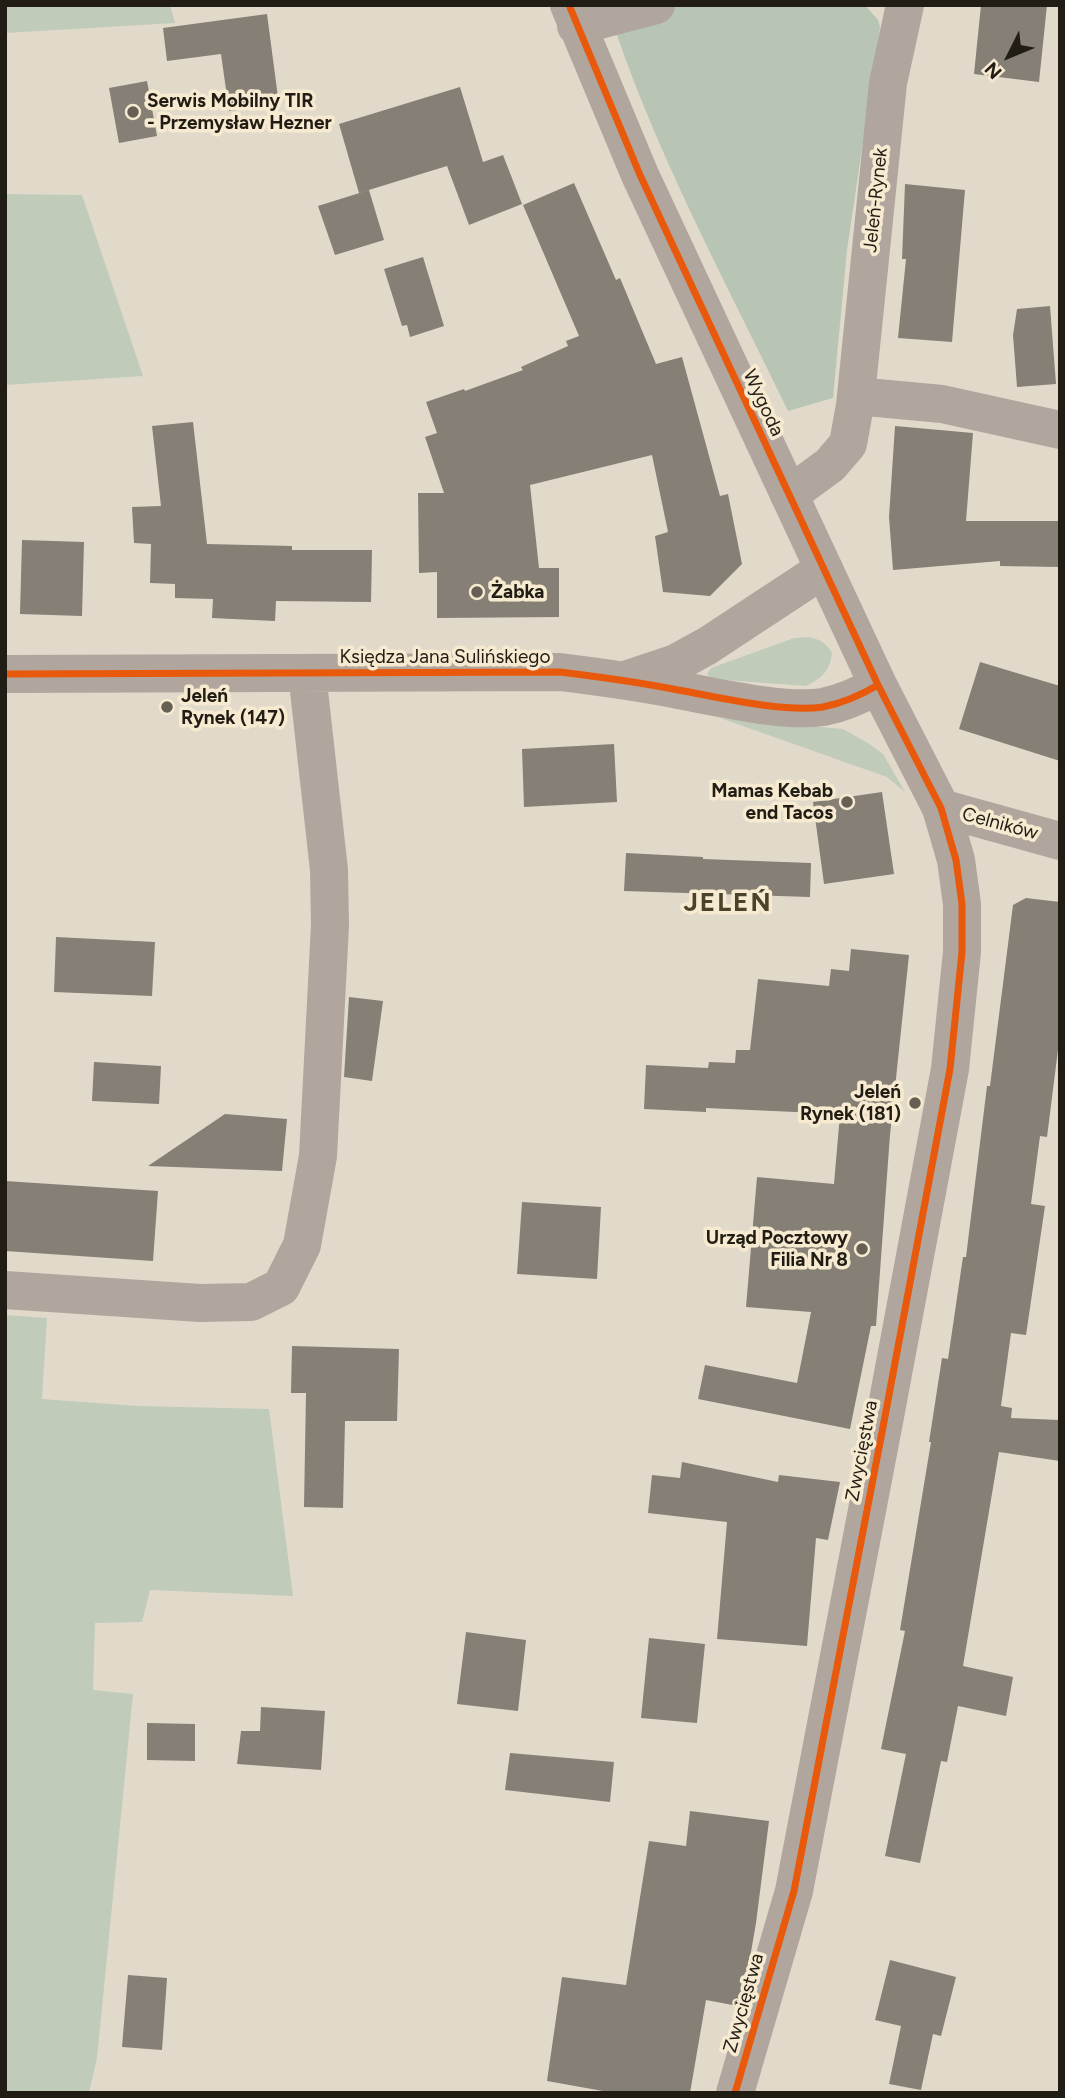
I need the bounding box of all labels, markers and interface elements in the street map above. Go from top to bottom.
north arrow [974,21,1044,91]
text: N [980,57,1007,84]
place label: Serwis Mobilny TIR - Przemysław Hezner [147,90,332,134]
marker: Serwis Mobilny TIR - Przemysław Hezner [125,104,141,120]
street label: Jeleń-Rynek [859,146,893,254]
street label: Wygoda [738,366,788,440]
place label: Żabka [491,581,544,603]
marker: Żabka [469,584,485,600]
street label: Księdza Jana Sulińskiego [340,646,550,668]
place label: Jeleń Rynek (147) [181,685,285,729]
marker: Jeleń Rynek (147) [159,699,175,715]
place label: Mamas Kebab end Tacos [711,780,833,824]
marker: Mamas Kebab end Tacos [839,794,855,810]
street label: Celników [959,803,1041,845]
district label: JELEŃ [684,887,772,919]
place label: Jeleń Rynek (181) [800,1081,901,1125]
marker: Jeleń Rynek (181) [907,1095,923,1111]
place label: Urząd Pocztowy Filia Nr 8 [706,1227,848,1271]
marker: Urząd Pocztowy Filia Nr 8 [854,1241,870,1257]
street label: Zwycięstwa [841,1399,883,1503]
street label: Zwycięstwa [719,1951,769,2055]

